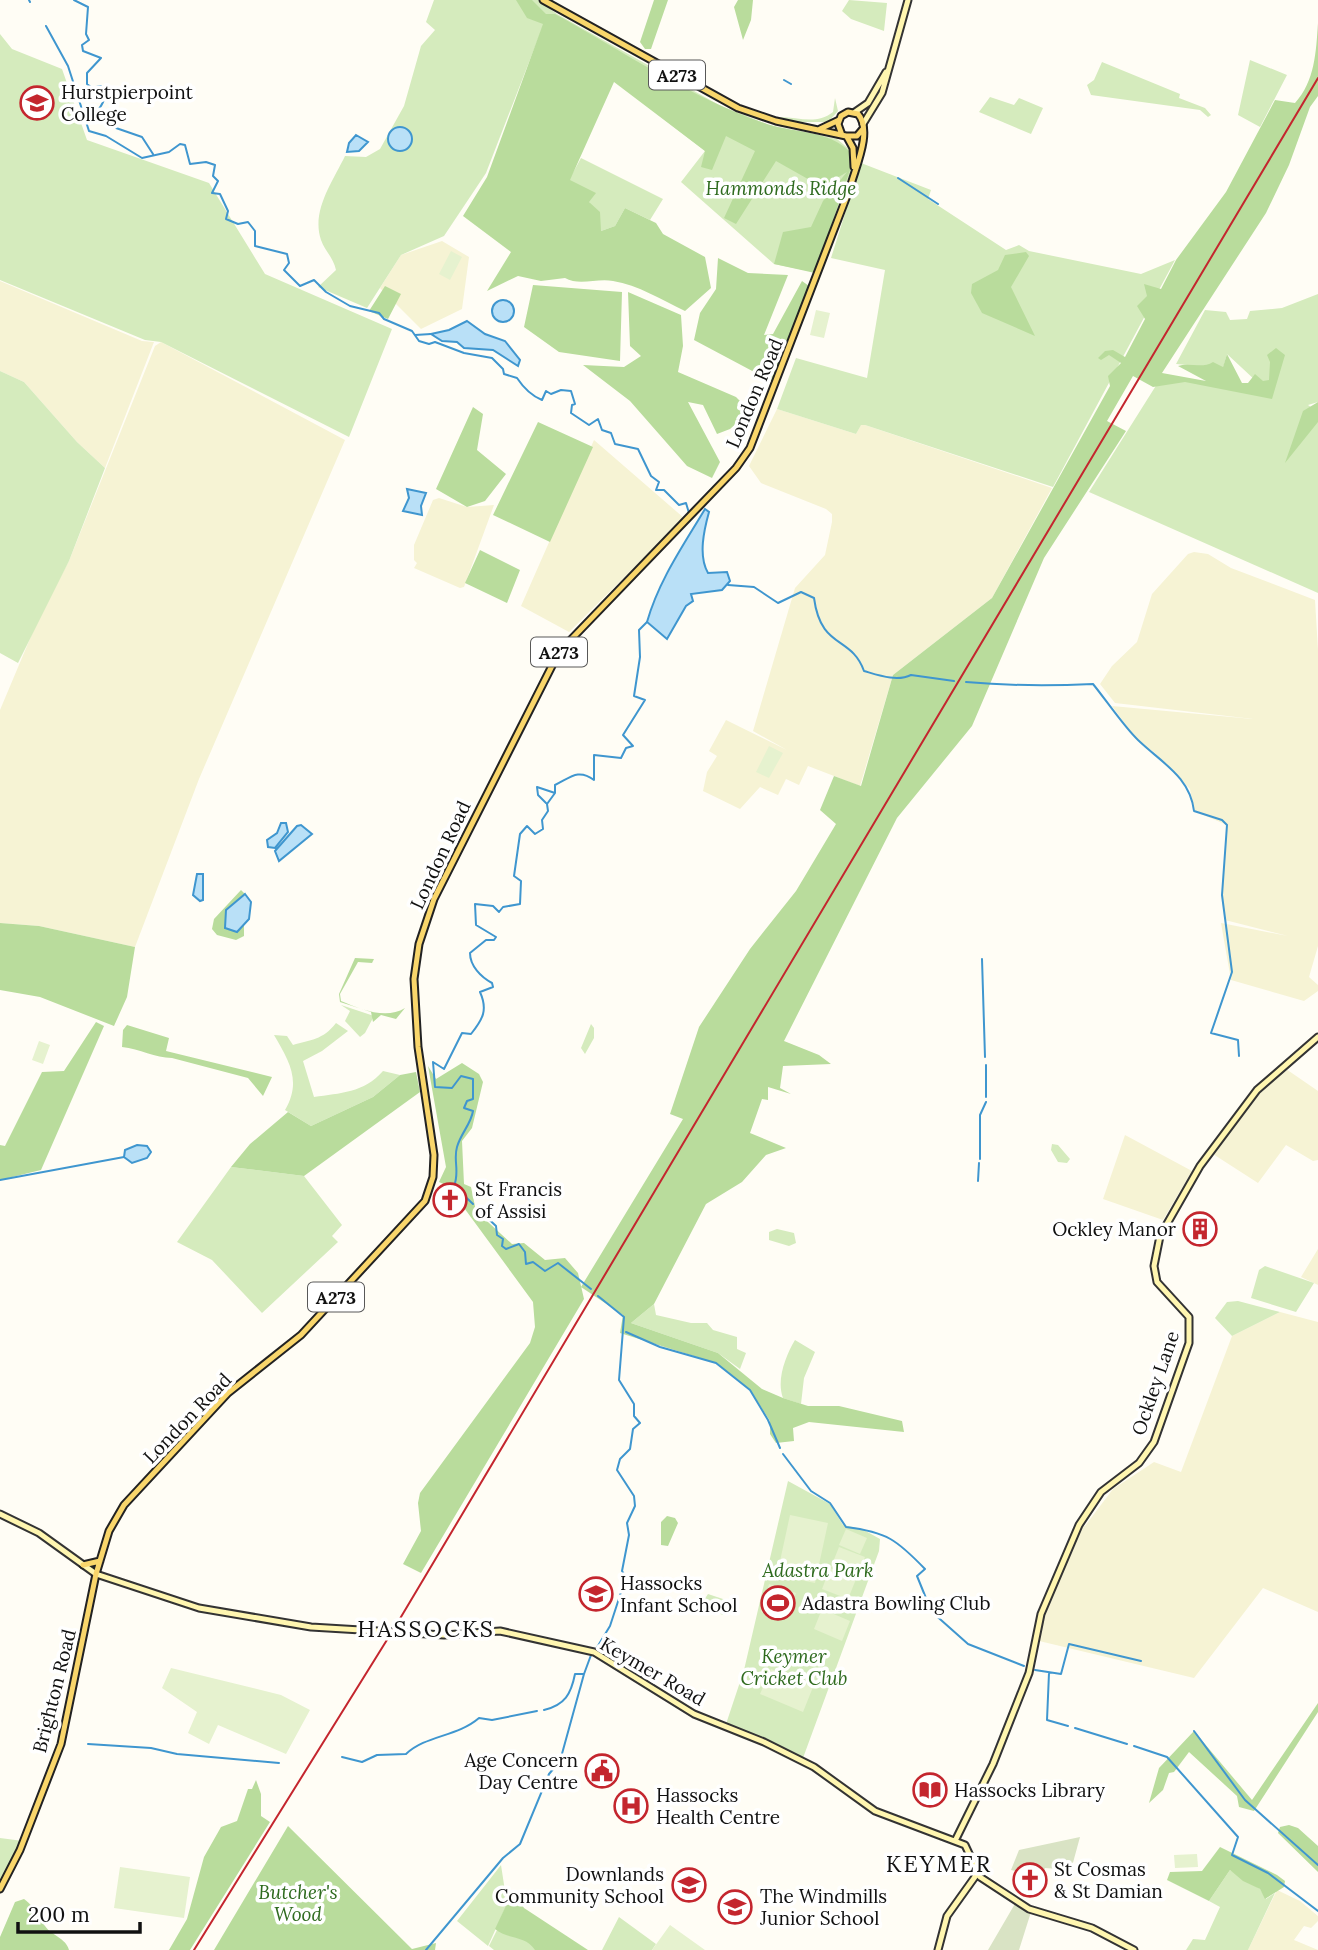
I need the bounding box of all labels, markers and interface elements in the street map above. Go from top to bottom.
road number: A273 [649,60,705,90]
place label: Hurstpierpoint College [61,80,194,126]
school or university icon: Hurstpierpoint College [18,84,56,122]
park label: Hammonds Ridge [706,176,856,200]
street label: London Road [720,335,788,451]
road number: A273 [531,638,587,666]
street label: London Road [404,797,476,913]
place label: St Francis of Assisi [475,1177,562,1223]
church icon: St Francis of Assisi [431,1181,469,1219]
building icon: Ockley Manor [1181,1210,1219,1248]
place label: Ockley Manor [1052,1217,1177,1241]
road number: A273 [308,1282,364,1312]
street label: Ockley Lane [1126,1328,1184,1438]
street label: London Road [138,1368,236,1468]
park label: Adastra Park [761,1558,874,1582]
place label: Hassocks Infant School [620,1571,737,1617]
school or university icon: Hassocks Infant School [577,1575,615,1613]
sports icon: Adastra Bowling Club [759,1584,797,1622]
place label: Adastra Bowling Club [801,1591,990,1615]
district label: HASSOCKS [357,1614,495,1643]
street label: Brighton Road [27,1627,81,1755]
street label: Keymer Road [596,1631,710,1711]
park label: Keymer Cricket Club [741,1644,848,1690]
place label: Age Concern Day Centre [463,1748,578,1794]
public building icon: Age Concern Day Centre [583,1752,621,1790]
library icon: Hassocks Library [911,1771,949,1809]
place label: Hassocks Library [954,1778,1105,1802]
place label: Hassocks Health Centre [656,1783,780,1829]
hospital icon: Hassocks Health Centre [612,1787,650,1825]
district label: KEYMER [886,1849,992,1878]
place label: St Cosmas & St Damian [1054,1857,1163,1903]
church icon: St Cosmas & St Damian [1011,1861,1049,1899]
place label: Downlands Community School [495,1862,664,1908]
school or university icon: Downlands Community School [670,1866,708,1904]
park label: Butcher's Wood [258,1880,338,1926]
place label: The Windmills Junior School [759,1884,887,1930]
school or university icon: The Windmills Junior School [716,1888,754,1926]
scale bar [18,1890,140,1934]
text: 200 m [28,1901,90,1928]

